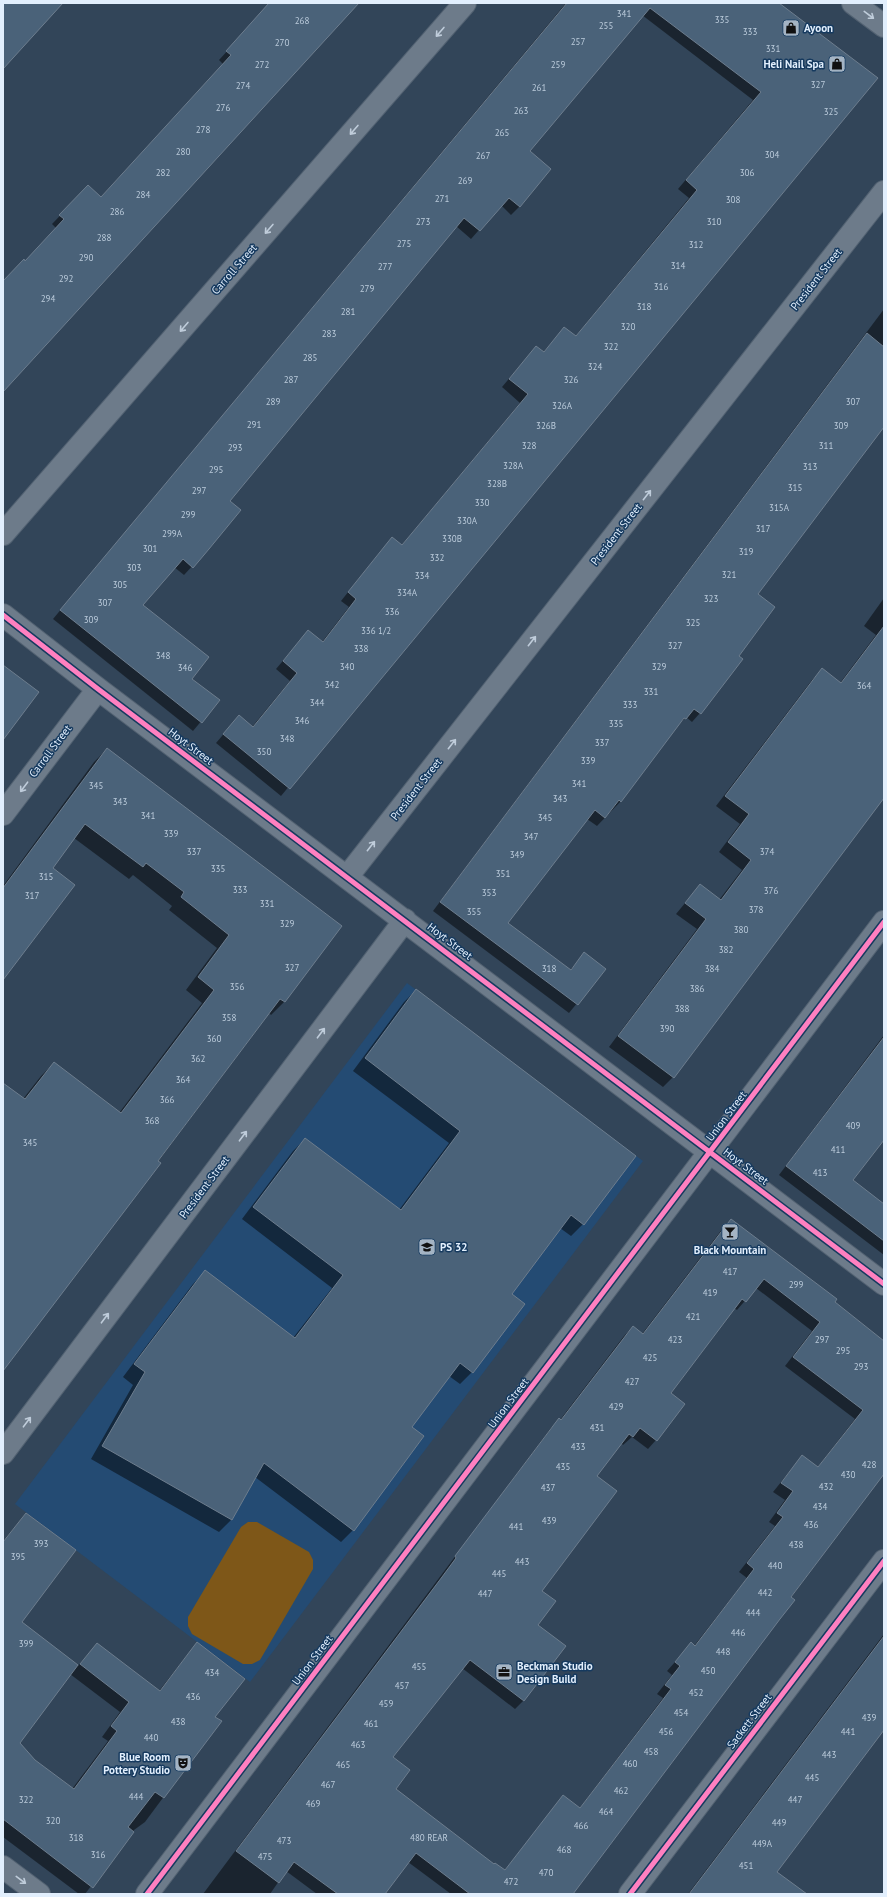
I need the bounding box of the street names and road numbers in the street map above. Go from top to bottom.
street label: Carroll Street [208,241,260,297]
street label: President Street [787,245,845,313]
street label: President Street [587,500,645,568]
street label: Carroll Street [26,722,75,780]
street label: Hoyt Street [166,724,217,768]
street label: President Street [387,755,445,823]
street label: Hoyt Street [425,919,476,963]
street label: Union Street [703,1088,750,1144]
street label: Hoyt Street [721,1144,772,1188]
street label: President Street [176,1153,232,1221]
street label: Union Street [485,1375,532,1431]
street label: Union Street [289,1632,336,1688]
street label: Sackett Street [724,1690,774,1751]

